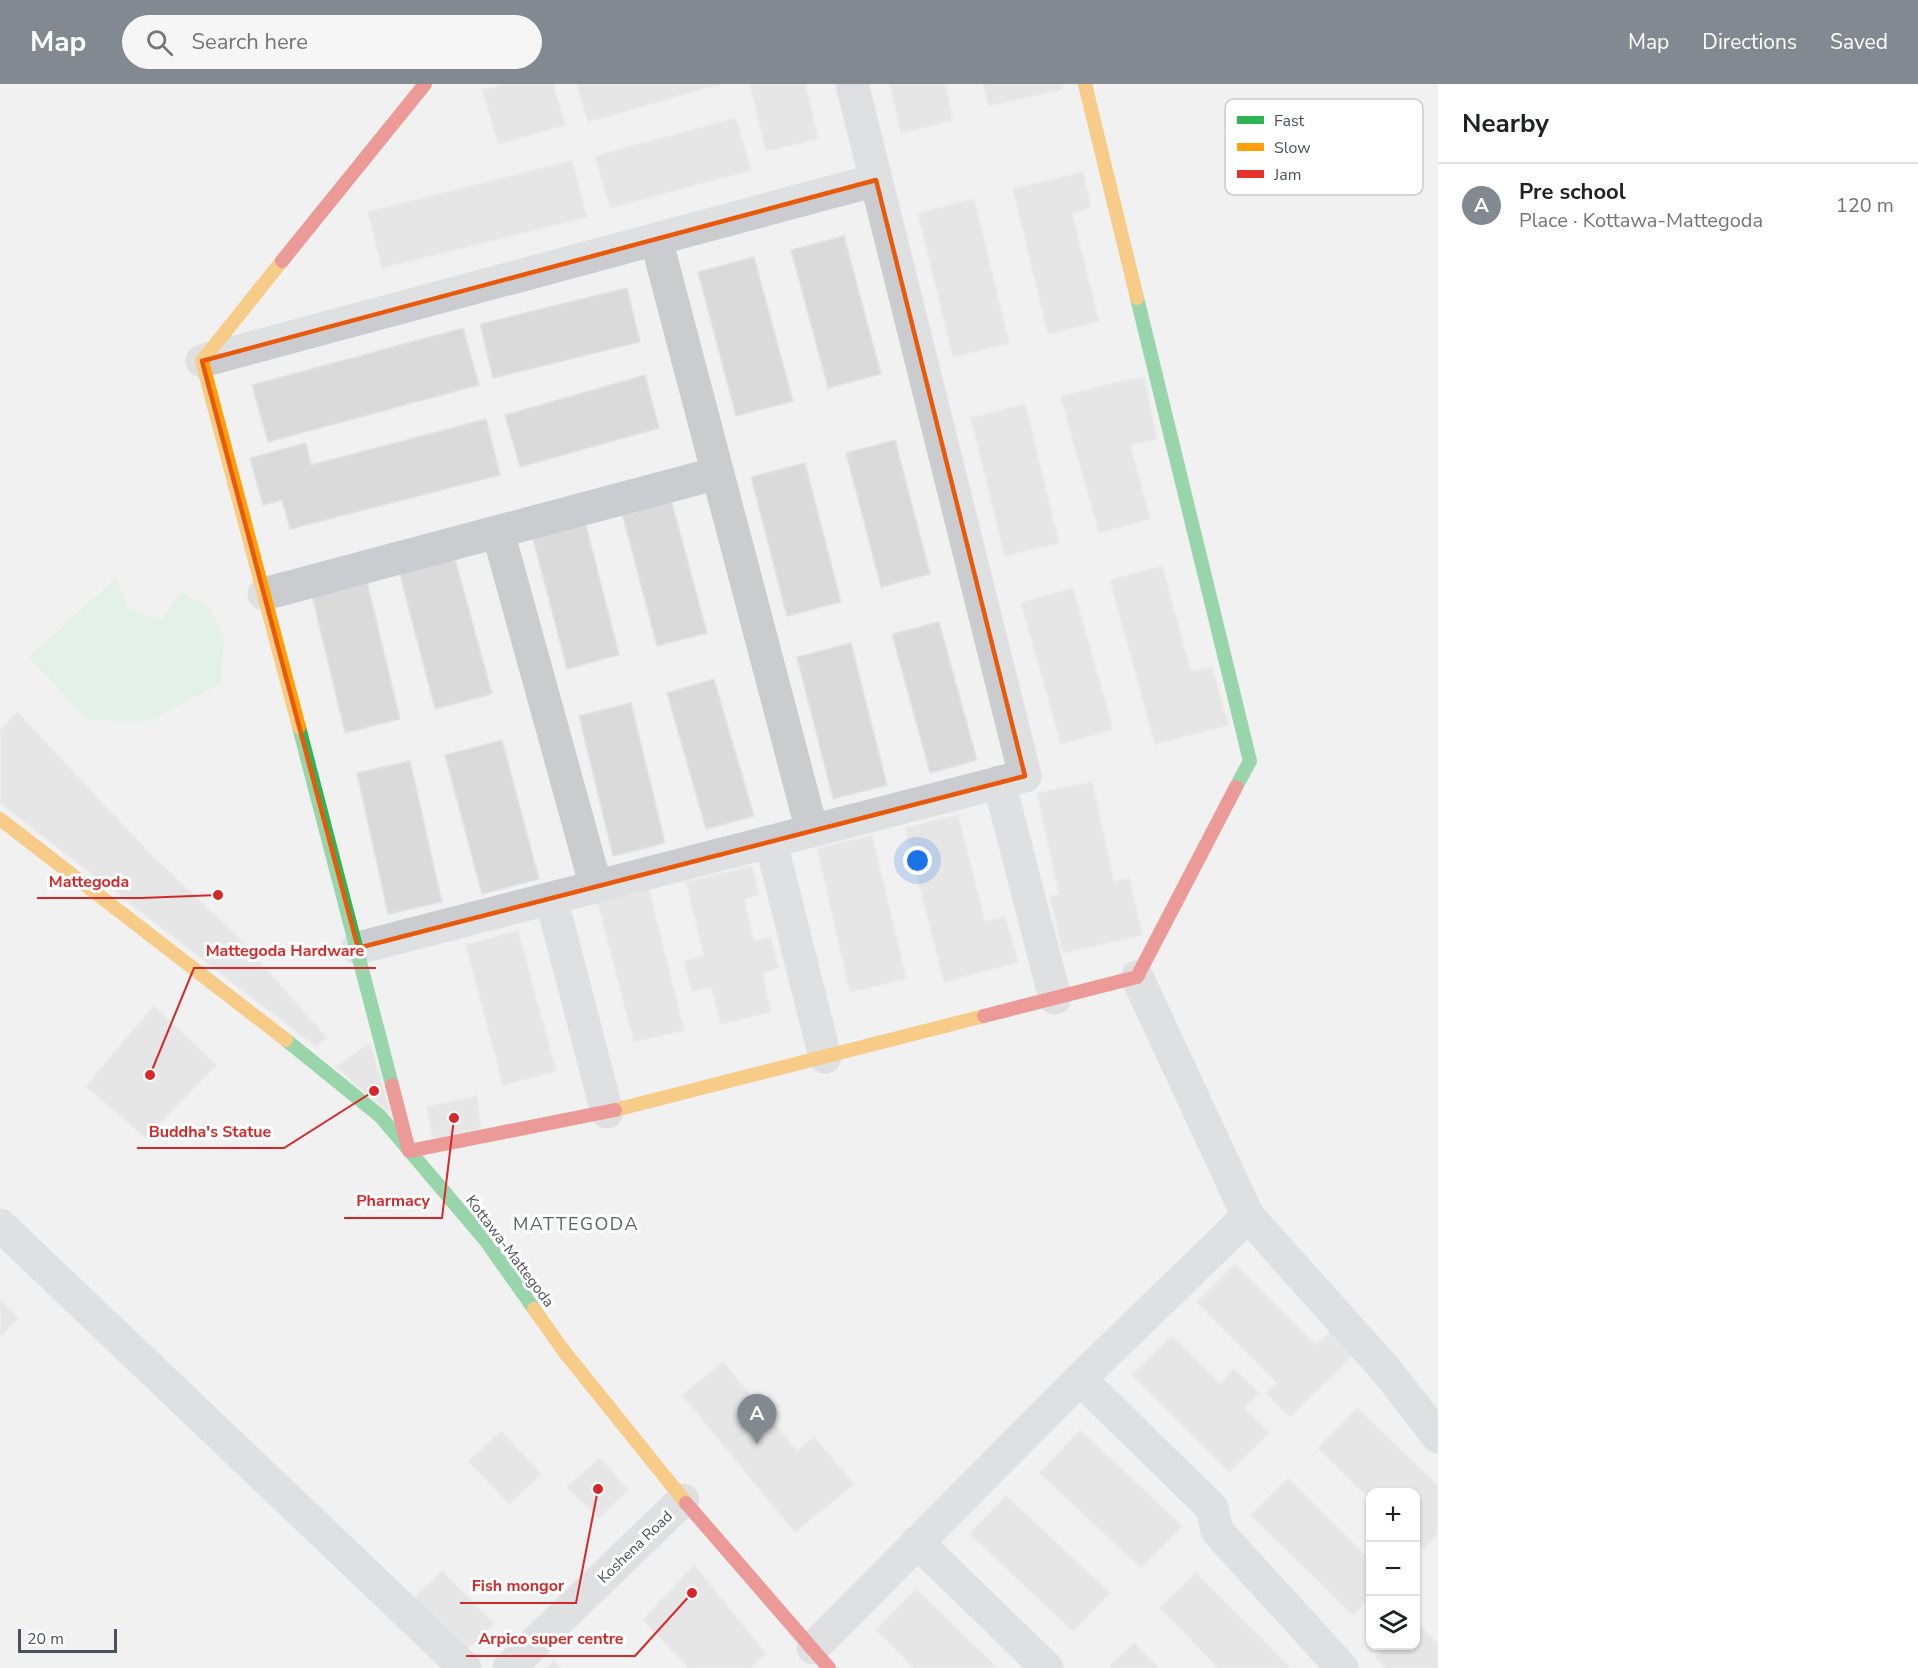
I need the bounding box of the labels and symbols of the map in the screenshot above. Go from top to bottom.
legend [1225,99,1423,195]
text: Fast [1274,110,1305,132]
text: Slow [1274,137,1311,159]
text: Jam [1273,164,1301,186]
your location [903,846,932,875]
callout: Mattegoda [37,864,141,898]
text: Mattegoda [49,871,129,893]
callout: Mattegoda Hardware [194,934,376,968]
text: Mattegoda Hardware [206,940,365,962]
callout: Buddha's Statue [137,1114,284,1148]
text: Buddha's Statue [149,1121,272,1143]
callout: Pharmacy [344,1184,442,1218]
text: Pharmacy [356,1190,430,1212]
street label: Kottawa-Mattegoda [461,1191,559,1311]
district label: MATTEGODA [513,1212,639,1236]
pin: A [738,1394,777,1444]
street label: Koshena Road [593,1506,677,1588]
callout: Fish mongor [460,1569,576,1603]
text: Fish mongor [472,1575,565,1597]
callout: Arpico super centre [466,1622,635,1656]
scale bar [18,1626,117,1654]
text: Arpico super centre [478,1628,624,1650]

